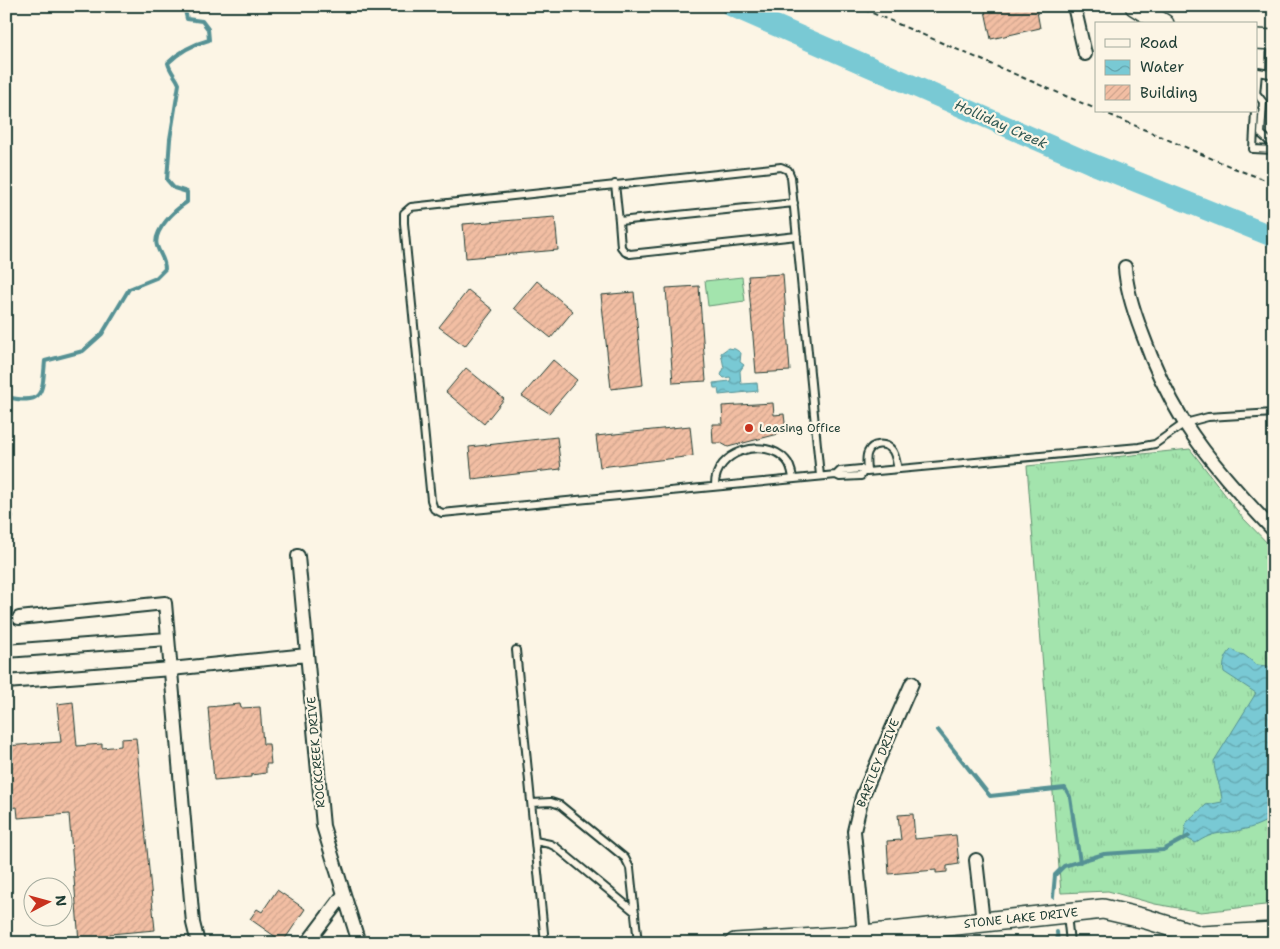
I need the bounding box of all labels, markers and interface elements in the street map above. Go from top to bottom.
legend [1095,22,1258,112]
text: Road [1140,33,1178,53]
text: Water [1140,57,1184,77]
text: Building [1140,83,1197,103]
water label: Holliday Creek [952,96,1050,152]
place label: Leasing Office [759,420,841,436]
marker: Leasing Office [743,422,755,434]
street label: ROCKCREEK DRIVE [303,696,329,808]
street label: BARTLEY DRIVE [853,716,903,810]
north arrow [22,876,72,926]
text: N [51,894,70,907]
street label: STONE LAKE DRIVE [963,904,1079,932]

